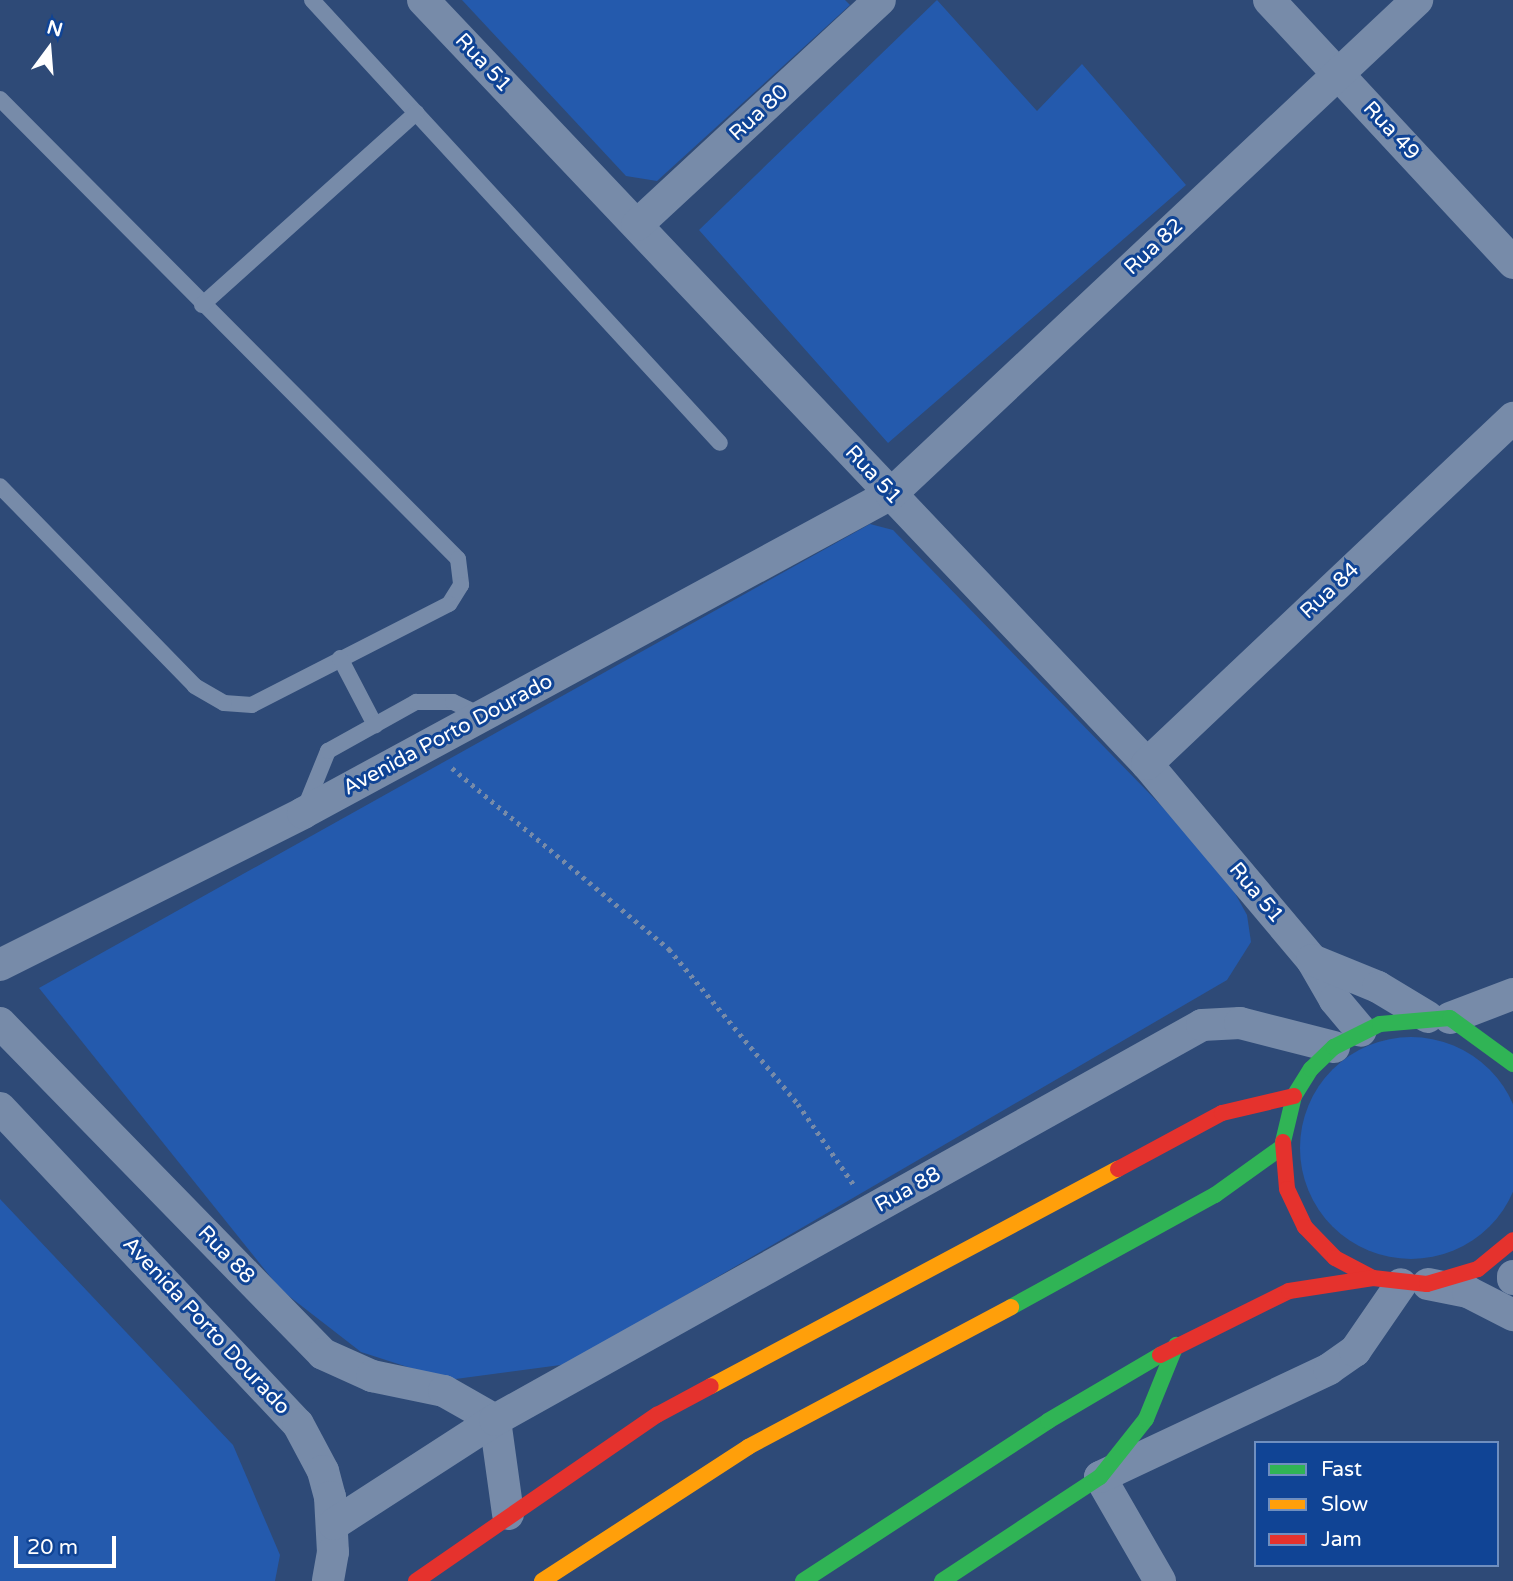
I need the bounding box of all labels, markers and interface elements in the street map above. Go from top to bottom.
north arrow [14,14,84,84]
text: N [44,16,65,41]
street label: Rua 51 [449,28,517,98]
street label: Rua 80 [724,79,794,147]
street label: Rua 49 [1357,96,1425,166]
street label: Rua 82 [1119,213,1189,281]
street label: Rua 51 [839,440,907,510]
street label: Rua 84 [1295,557,1365,625]
street label: Avenida Porto Dourado [339,669,557,801]
street label: Rua 51 [1223,858,1289,928]
street label: Rua 88 [871,1162,945,1218]
street label: Rua 88 [192,1221,260,1289]
street label: Avenida Porto Dourado [117,1232,295,1420]
legend [1254,1441,1499,1567]
text: Fast [1321,1457,1362,1482]
text: Slow [1321,1492,1368,1517]
scale bar [18,1522,119,1566]
text: Jam [1321,1527,1362,1552]
text: 20 m [27,1535,78,1560]

